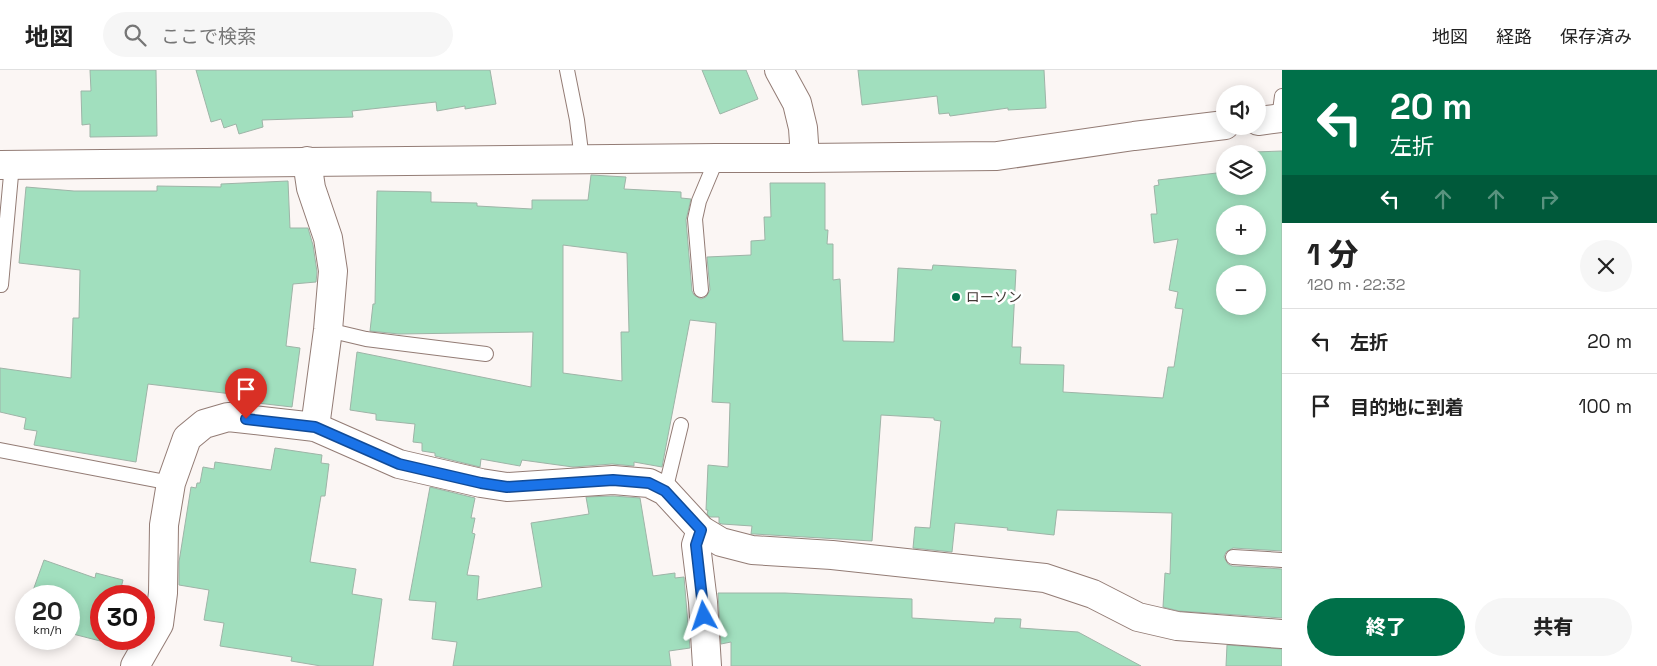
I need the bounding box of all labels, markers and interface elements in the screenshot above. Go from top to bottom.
search box [103,12,453,57]
text: 地図 [25,21,73,52]
icon: search [121,21,149,49]
text: ここで検索 [161,24,256,49]
text: 地図 [1432,25,1468,48]
text: 経路 [1496,25,1532,48]
text: 保存済み [1560,25,1632,48]
map controls [1216,85,1266,315]
button: sound [1216,85,1266,135]
text: 20 m [1390,85,1472,129]
icon: left [1307,90,1372,155]
text: 左折 [1390,132,1434,160]
button: layers [1216,145,1266,195]
icon: left [1376,185,1404,213]
icon: ahead [1429,185,1457,213]
icon: ahead [1482,185,1510,213]
icon: right [1535,185,1563,213]
button: + [1216,205,1266,255]
text: 1 分 [1307,235,1358,274]
button: close [1580,240,1632,292]
button: − [1216,265,1266,315]
text: 120 m · 22:32 [1307,274,1405,295]
place label: ローソン [966,288,1022,306]
marker: ローソン [950,291,962,303]
icon: left [1307,327,1335,355]
text: 20 m [1587,329,1632,354]
text: 左折 [1350,330,1388,355]
pin [225,368,267,419]
icon: arrive [232,375,260,403]
icon: arrive [1307,392,1335,420]
text: 100 m [1578,394,1632,419]
text: 目的地に到着 [1350,395,1464,420]
speed limit sign: 30 [90,585,155,650]
position arrow [677,589,729,641]
text: 20 [32,595,63,627]
button: 終了 [1307,598,1465,656]
button: 共有 [1475,598,1632,656]
text: km/h [33,622,62,638]

